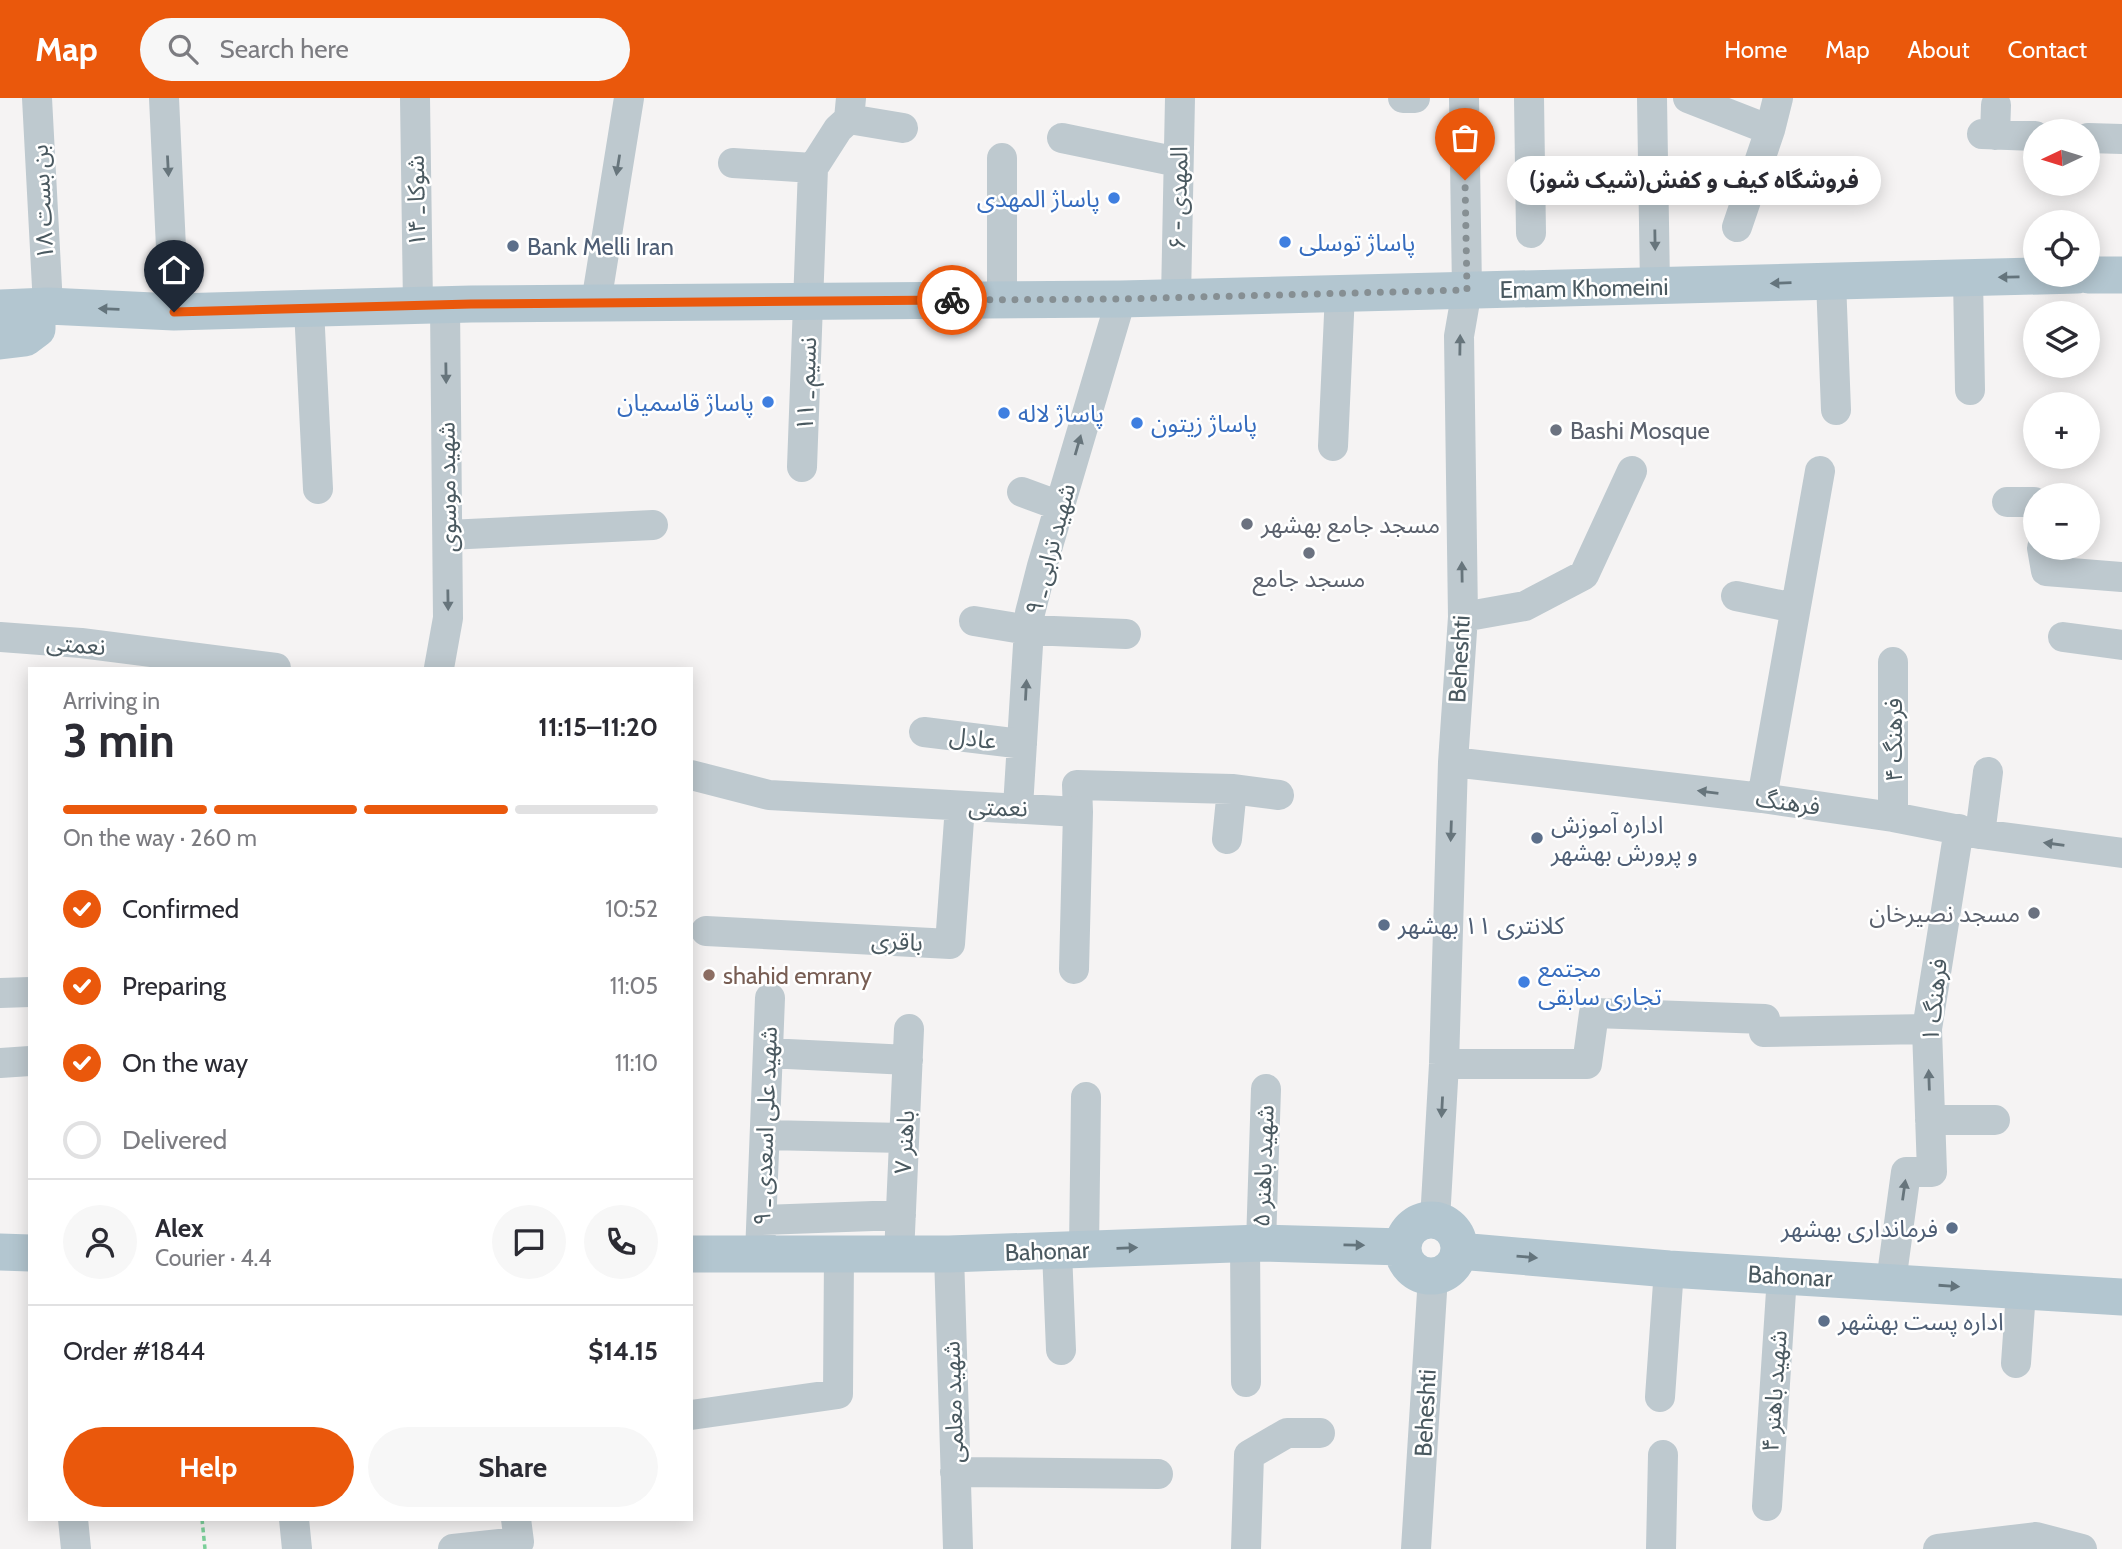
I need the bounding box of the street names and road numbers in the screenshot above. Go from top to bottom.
street label: بن بست ۱۸ [25,144,59,260]
street label: المهدی - ۶ [1163,146,1193,250]
street label: شوکا ـ ۱۴ [401,155,431,247]
street label: Emam Khomeini [1499,272,1669,304]
street label: نسیم ـ ۱۱ [790,336,825,432]
street label: شهید موسوی [431,422,463,552]
street label: شهید ترابی ـ ۹ [1019,480,1081,618]
street label: Beheshti [1442,614,1476,704]
street label: نعمتی [45,627,107,661]
street label: فرهنگ ۴ [1879,698,1908,782]
street label: عادل [948,721,998,755]
street label: فرهنگ [1754,783,1822,821]
street label: نعمتی [968,791,1028,823]
street label: باقری [870,925,924,957]
street label: فرهنگ ۱ [1915,957,1953,1043]
street label: شهید علی اسعدی ـ ۹ [747,1026,783,1226]
street label: شهید باهنر ۵ [1246,1104,1280,1228]
street label: باهنر ۷ [888,1109,920,1175]
street label: Bahonar [1004,1235,1090,1267]
street label: Bahonar [1747,1259,1833,1293]
street label: شهید باهنر ۴ [1755,1329,1793,1453]
street label: شهید معلمی [936,1341,970,1463]
street label: Beheshti [1408,1368,1442,1458]

